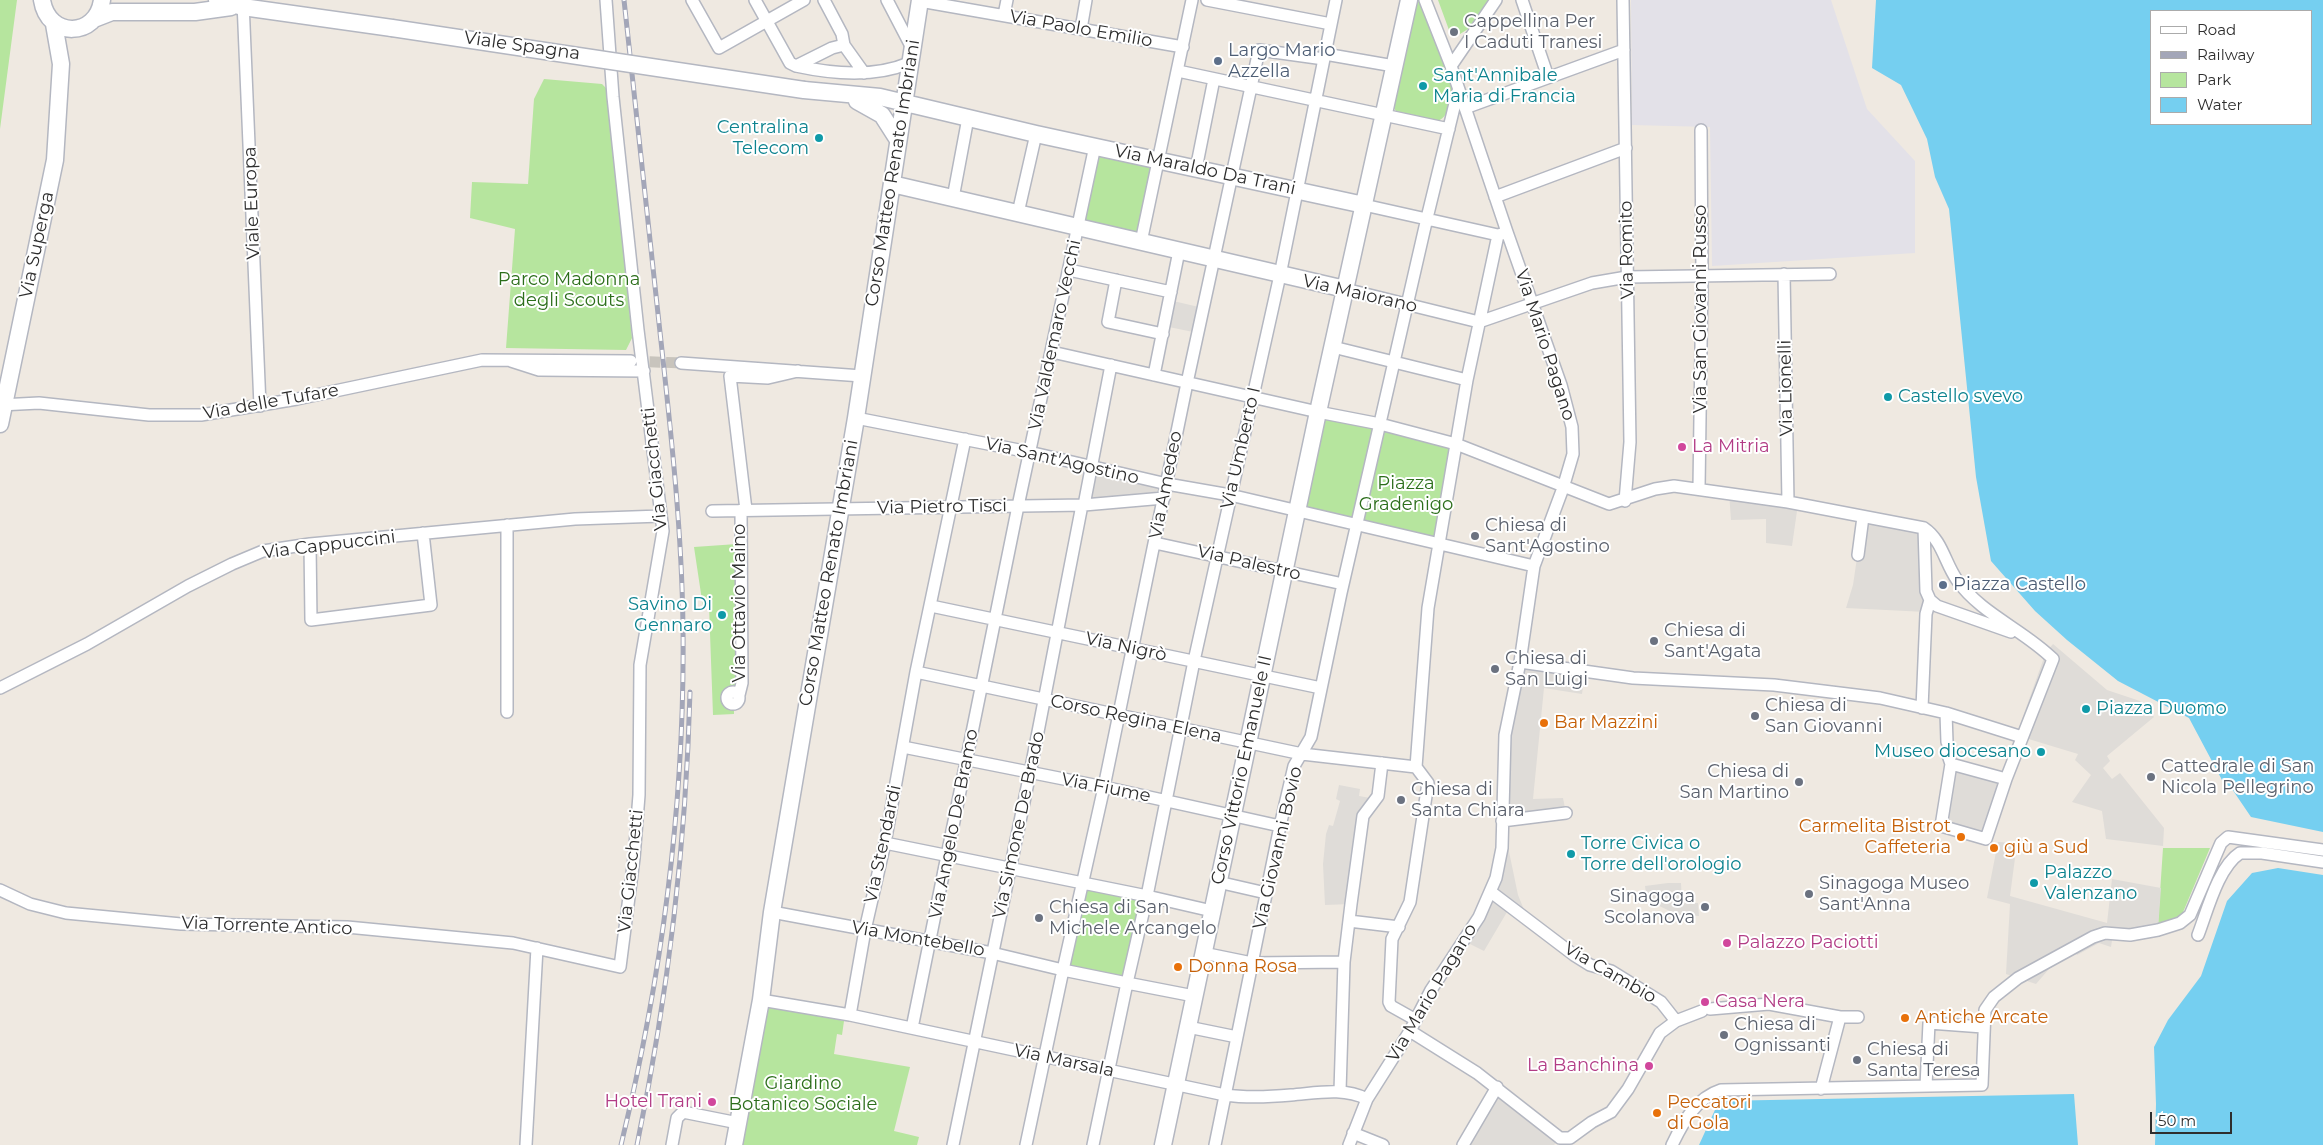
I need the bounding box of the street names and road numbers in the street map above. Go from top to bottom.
street label: Via Paolo Emilio [1008,6,1154,52]
street label: Viale Spagna [463,27,581,65]
street label: Corso Matteo Renato Imbriani [861,38,925,308]
street label: Via Maraldo Da Trani [1112,140,1298,200]
street label: Viale Europa [239,146,265,260]
street label: Via Superga [15,190,59,300]
street label: Via Romito [1615,200,1639,300]
street label: Via San Giovanni Russo [1690,205,1712,413]
street label: Via Valdemaro Vecchi [1024,238,1086,432]
street label: Via Mario Pagano [1510,267,1580,423]
street label: Via Maiorano [1301,270,1419,318]
street label: Via Lionelli [1774,339,1798,437]
street label: Via delle Tufare [201,379,341,425]
street label: Via Umberto I [1216,385,1266,511]
street label: Via Giacchetti [638,406,672,532]
street label: Via Amedeo [1145,429,1187,541]
street label: Via Sant'Agostino [983,433,1141,489]
street label: Corso Matteo Renato Imbriani [795,438,863,708]
street label: Via Pietro Tisci [877,495,1007,519]
street label: Via Ottavio Maino [729,524,751,682]
street label: Via Cappuccini [261,526,397,564]
street label: Via Palestro [1195,541,1303,585]
street label: Via Nigrò [1083,628,1169,666]
street label: Corso Vittorio Emanuele II [1207,653,1277,887]
street label: Corso Regina Elena [1048,690,1224,748]
street label: Via Angelo De Bramo [925,727,983,921]
street label: Via Simone De Brado [989,729,1049,921]
street label: Via Giovanni Bovio [1249,764,1307,932]
street label: Via Fiume [1059,769,1153,807]
street label: Via Stendardi [860,783,906,905]
street label: Via Giacchetti [614,808,648,934]
street label: Via Torrente Antico [181,912,353,940]
street label: Via Montebello [850,917,986,961]
street label: Via Mario Pagano [1382,920,1482,1066]
street label: Via Cambio [1560,938,1660,1008]
street label: Via Marsala [1012,1040,1116,1082]

